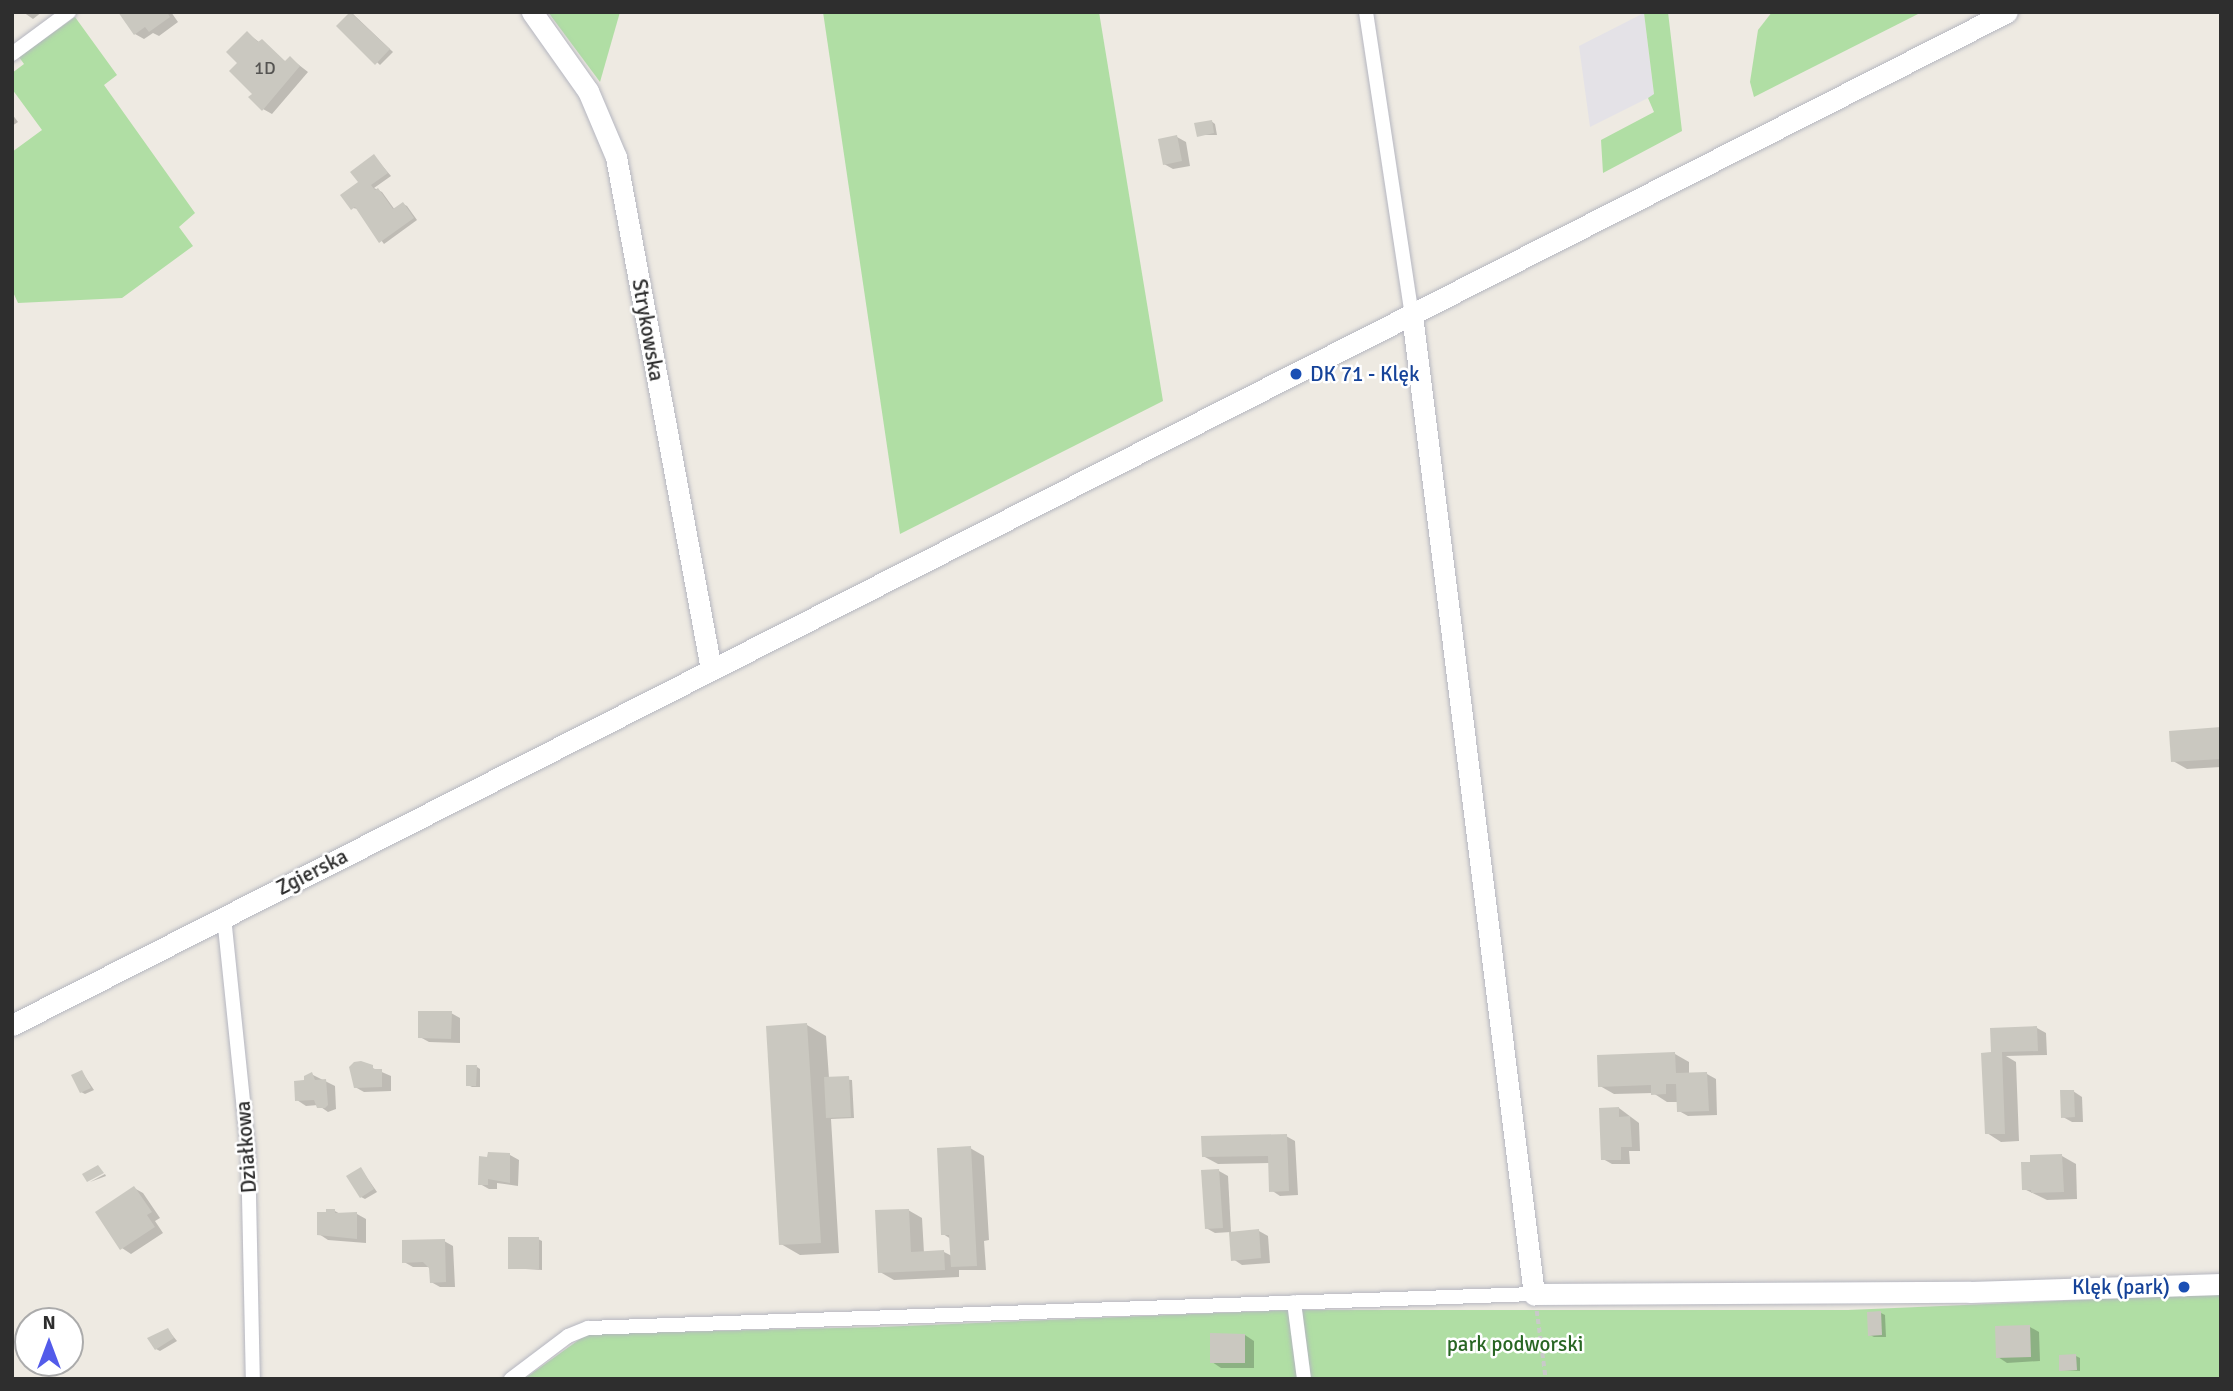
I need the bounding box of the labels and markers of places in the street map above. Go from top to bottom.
place label: DK 71 - Klęk [1310,361,1420,387]
marker: DK 71 - Klęk [1288,366,1304,382]
place label: Klęk (park) [2072,1274,2170,1300]
marker: Klęk (park) [2176,1279,2192,1295]

